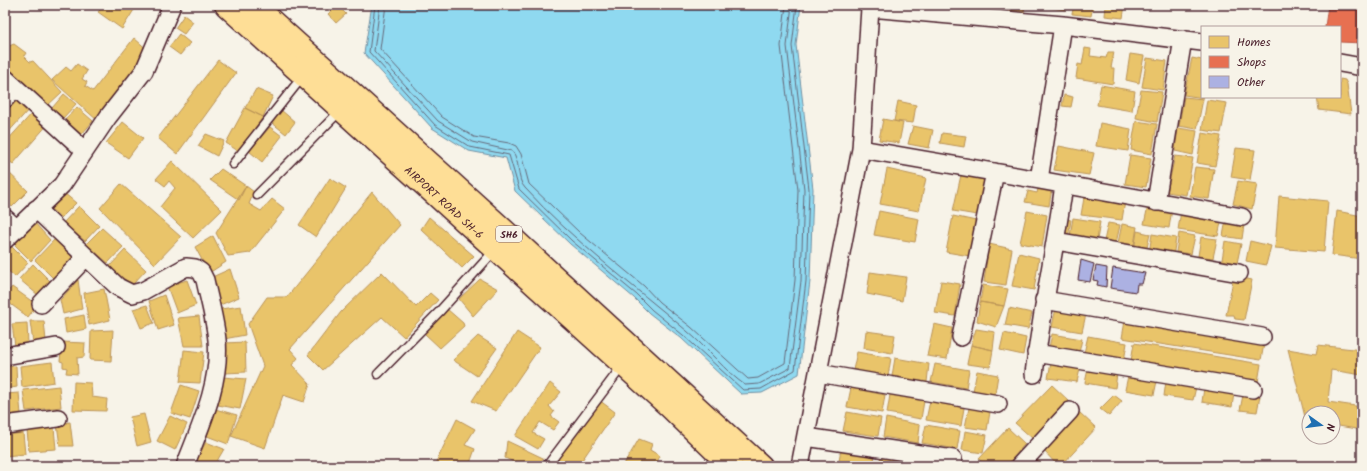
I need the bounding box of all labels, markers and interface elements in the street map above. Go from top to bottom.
legend [1201,26,1341,98]
text: Homes [1237,33,1271,52]
text: Shops [1237,53,1266,72]
text: Other [1237,73,1266,92]
street label: AIRPORT ROAD SH-6 [399,162,487,244]
road number: SH6 [496,226,522,242]
north arrow [1301,405,1341,445]
text: N [1320,422,1339,433]

